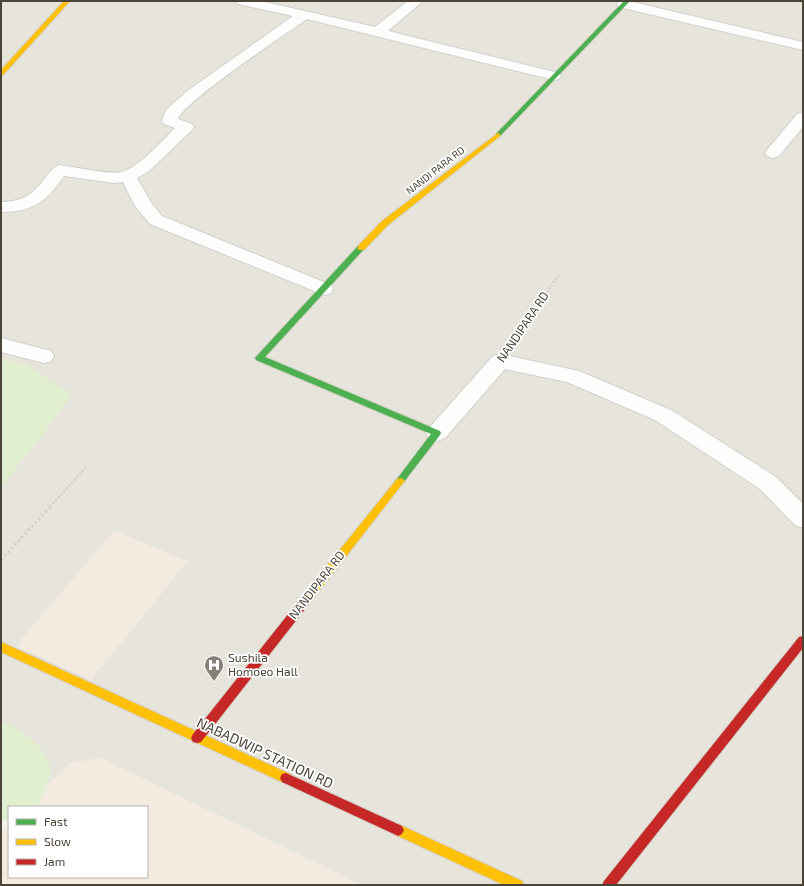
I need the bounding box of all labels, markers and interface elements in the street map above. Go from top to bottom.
street label: NANDI PARA RD [403,143,467,197]
street label: NANDIPARA RD [493,288,551,364]
street label: NANDIPARA RD [285,548,347,621]
place label: Sushila Homoeo Hall [228,650,298,678]
hospital icon: Sushila Homoeo Hall [203,654,225,682]
street label: NABADWIP STATION RD [194,713,336,792]
legend [8,806,148,878]
text: Fast [44,814,68,828]
text: Slow [44,834,71,848]
text: Jam [44,854,65,868]

